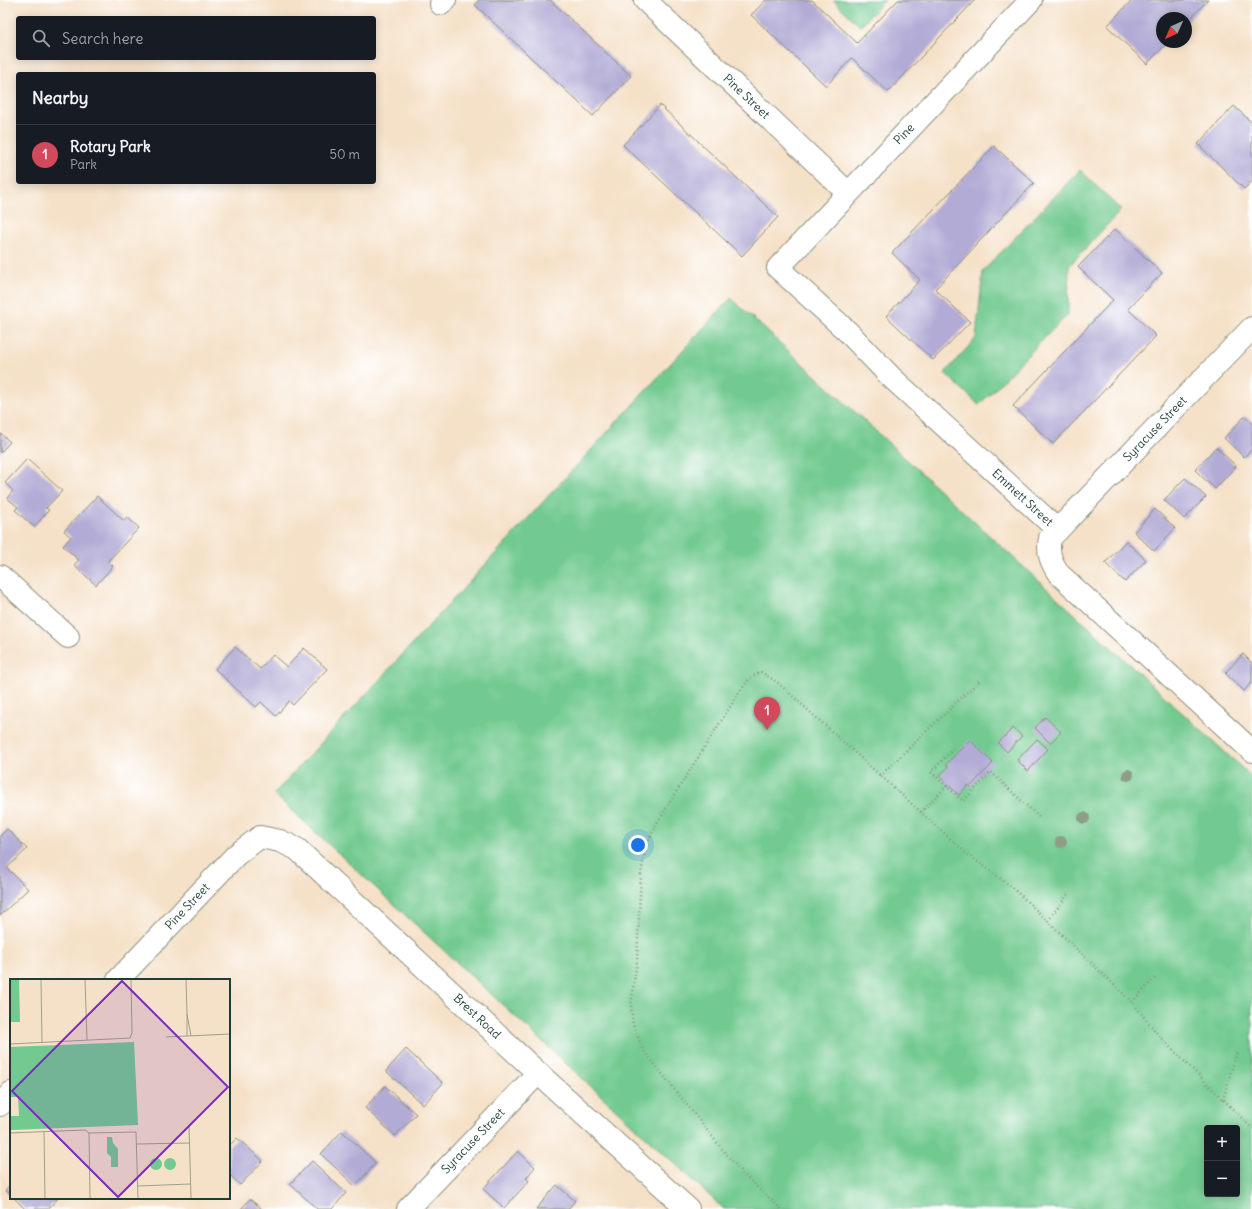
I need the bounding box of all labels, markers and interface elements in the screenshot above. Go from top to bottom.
north arrow [1156,12,1192,48]
search box [16,16,376,60]
icon: search [30,27,52,49]
text: Search here [62,29,143,48]
street label: Pine Street [721,71,773,122]
text: Nearby [32,87,88,109]
street label: Pine [890,120,917,147]
text: Rotary Park [70,137,151,156]
text: 1 [42,146,48,163]
text: 50 m [329,146,360,163]
text: Park [70,156,97,173]
street label: Syracuse Street [1120,393,1190,464]
street label: Emmett Street [989,465,1056,529]
pin: 1 [754,697,780,730]
your location [628,835,648,855]
street label: Pine Street [162,880,212,933]
inset map [10,979,230,1199]
street label: Brest Road [451,990,504,1042]
street label: Syracuse Street [438,1105,507,1177]
map controls [1204,1125,1240,1197]
button: + [1204,1125,1240,1161]
button: − [1204,1161,1240,1197]

